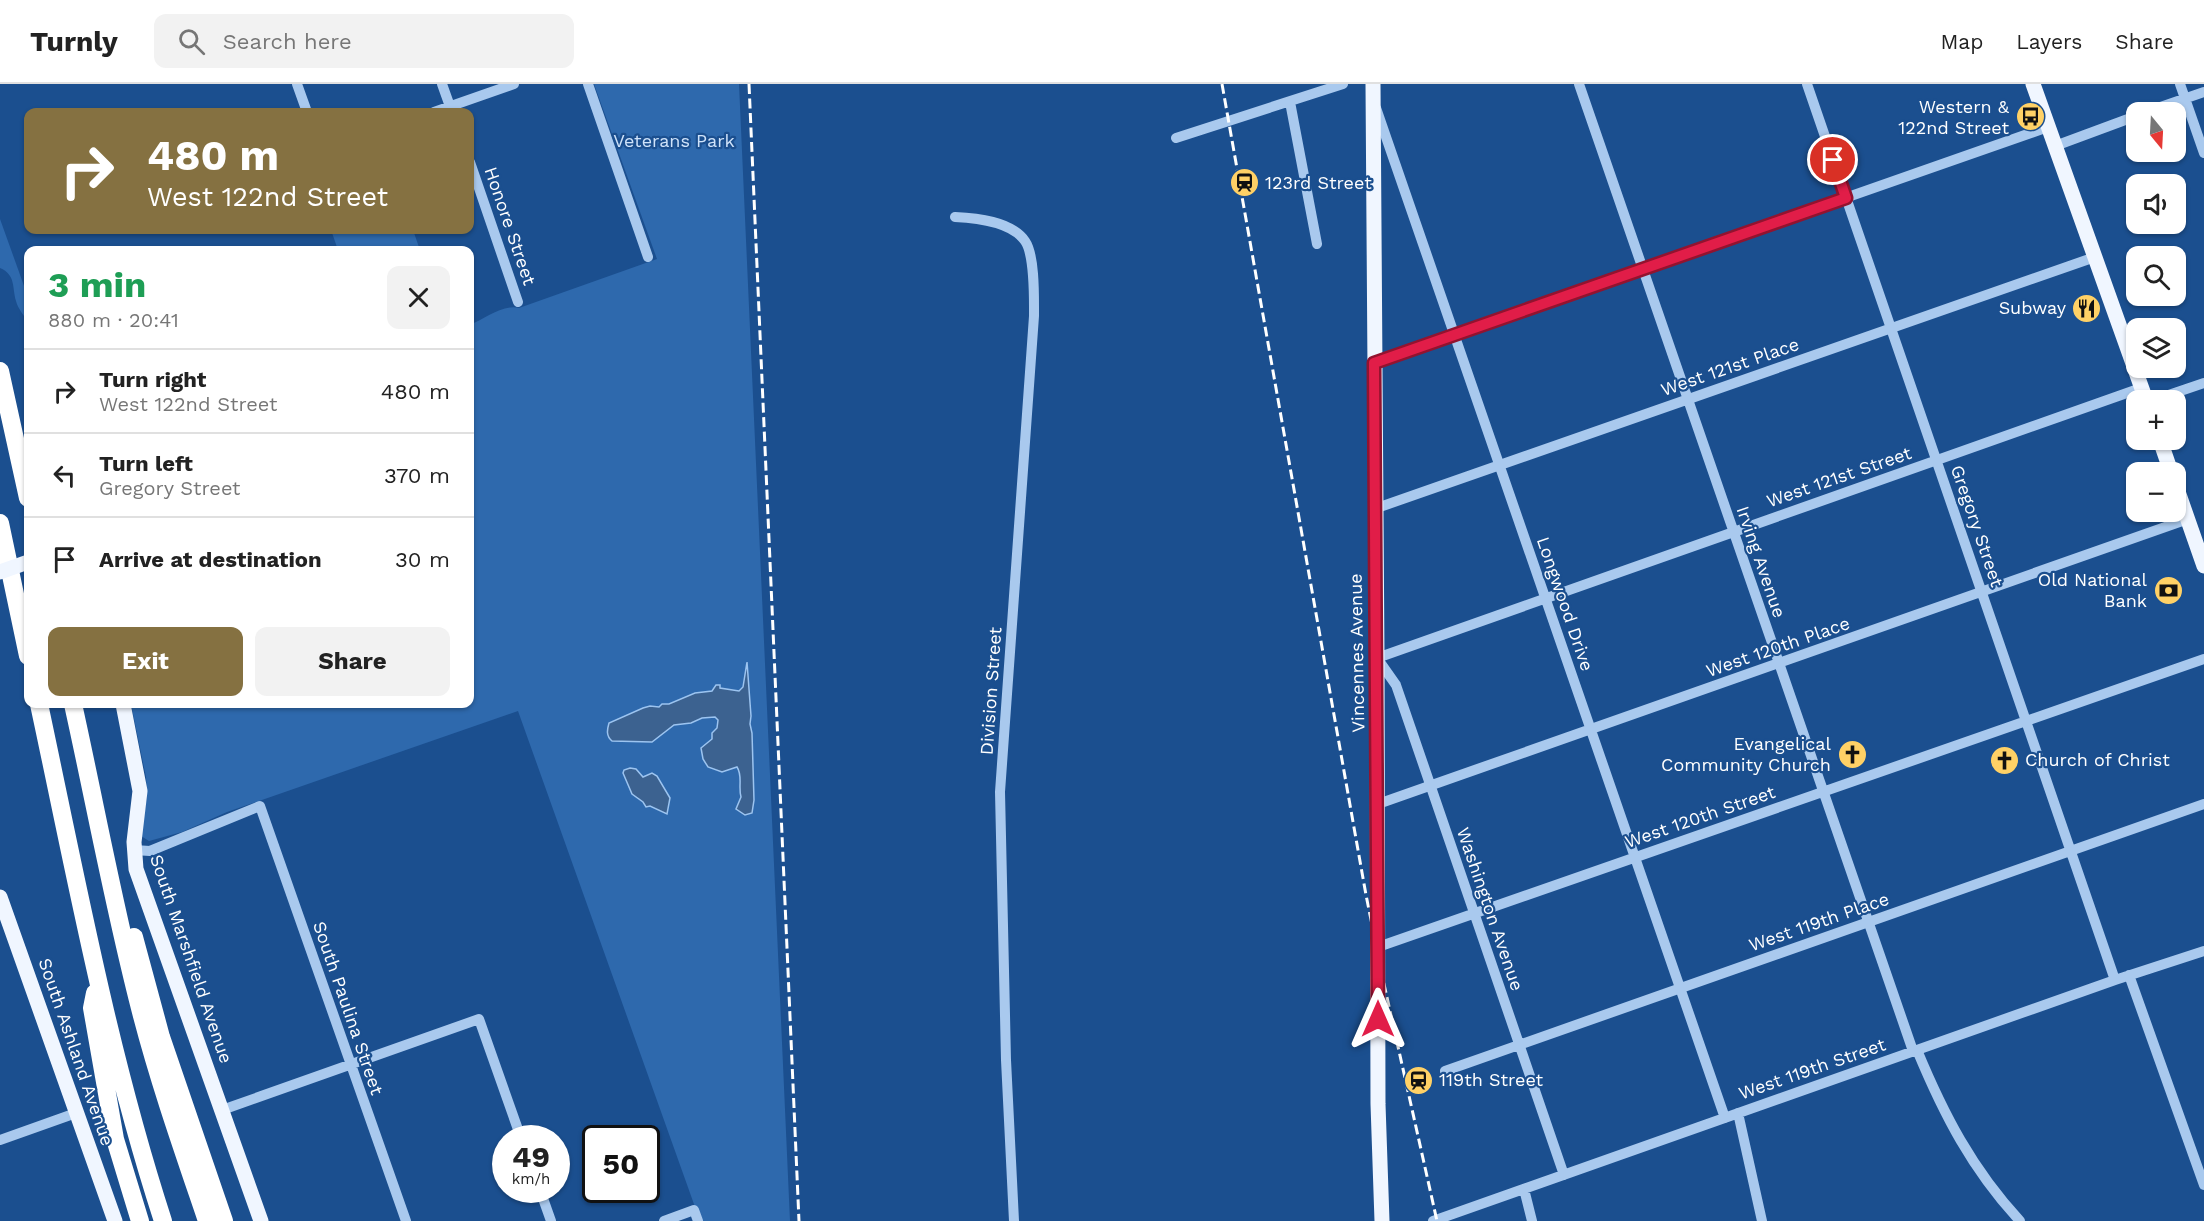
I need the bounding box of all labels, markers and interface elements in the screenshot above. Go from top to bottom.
search box [154,14,574,68]
text: Turnly [30,25,118,58]
icon: search [175,25,208,58]
text: Search here [223,29,352,54]
text: Map [1940,29,1983,54]
text: Layers [2016,29,2082,54]
text: Share [2115,29,2174,54]
place label: Western & 122nd Street [1898,96,2010,138]
bus stop icon: Western & 122nd Street [2014,101,2046,133]
north arrow [2126,102,2186,162]
map controls [2126,102,2186,522]
park label: Veterans Park [613,130,735,151]
text: 480 m [147,131,279,180]
icon: right [48,132,126,210]
pin [1807,134,1858,185]
icon: arrive [1816,143,1849,176]
street label: Honore Street [480,164,541,288]
station icon: 123rd Street [1228,167,1260,199]
place label: 123rd Street [1265,172,1372,193]
button: sound [2126,174,2186,234]
text: West 122nd Street [147,181,388,213]
button: search [2126,246,2186,306]
text: 3 min [48,264,146,306]
button: close [387,266,450,329]
restaurant icon: Subway [2071,292,2103,324]
place label: Subway [1999,297,2067,318]
text: 880 m · 20:41 [48,308,179,332]
button: layers [2126,318,2186,378]
street label: West 121st Place [1658,333,1802,400]
text: Turn right [99,367,206,392]
icon: right [48,375,81,408]
text: 480 m [381,379,450,404]
button: + [2126,390,2186,450]
text: West 122nd Street [99,392,277,416]
street label: West 121st Street [1764,442,1914,511]
text: Turn left [99,451,193,476]
icon: left [48,459,81,492]
street label: Gregory Street [1947,462,2008,590]
button: − [2126,462,2186,522]
text: 370 m [384,463,450,488]
text: Gregory Street [99,476,241,500]
street label: Irving Avenue [1733,503,1790,620]
street label: Longwood Drive [1533,534,1598,674]
icon: arrive [48,543,81,576]
text: Arrive at destination [99,547,322,572]
text: 30 m [395,547,450,572]
place label: Old National Bank [2038,569,2147,611]
street label: Vincennes Avenue [1345,573,1368,733]
bank icon: Old National Bank [2152,574,2184,606]
street label: West 120th Place [1703,612,1852,681]
street label: Division Street [976,626,1005,756]
button: Exit [48,627,243,696]
button: Share [255,627,450,696]
place label: Evangelical Community Church [1661,733,1831,775]
church icon: Evangelical Community Church [1836,738,1868,770]
church icon: Church of Christ [1988,744,2020,776]
place label: Church of Christ [2025,749,2170,770]
street label: West 120th Street [1622,781,1778,852]
street label: Washington Avenue [1453,824,1528,993]
street label: South Marshfield Avenue [146,852,237,1066]
street label: West 119th Place [1746,888,1892,955]
street label: South Paulina Street [309,918,388,1098]
street label: South Ashland Avenue [34,955,118,1148]
position arrow [1346,987,1410,1051]
street label: West 119th Street [1736,1033,1889,1104]
station icon: 119th Street [1402,1064,1434,1096]
place label: 119th Street [1439,1069,1544,1090]
speed limit sign: 50 [582,1125,660,1203]
text: 49 [512,1139,550,1174]
text: km/h [512,1170,550,1188]

